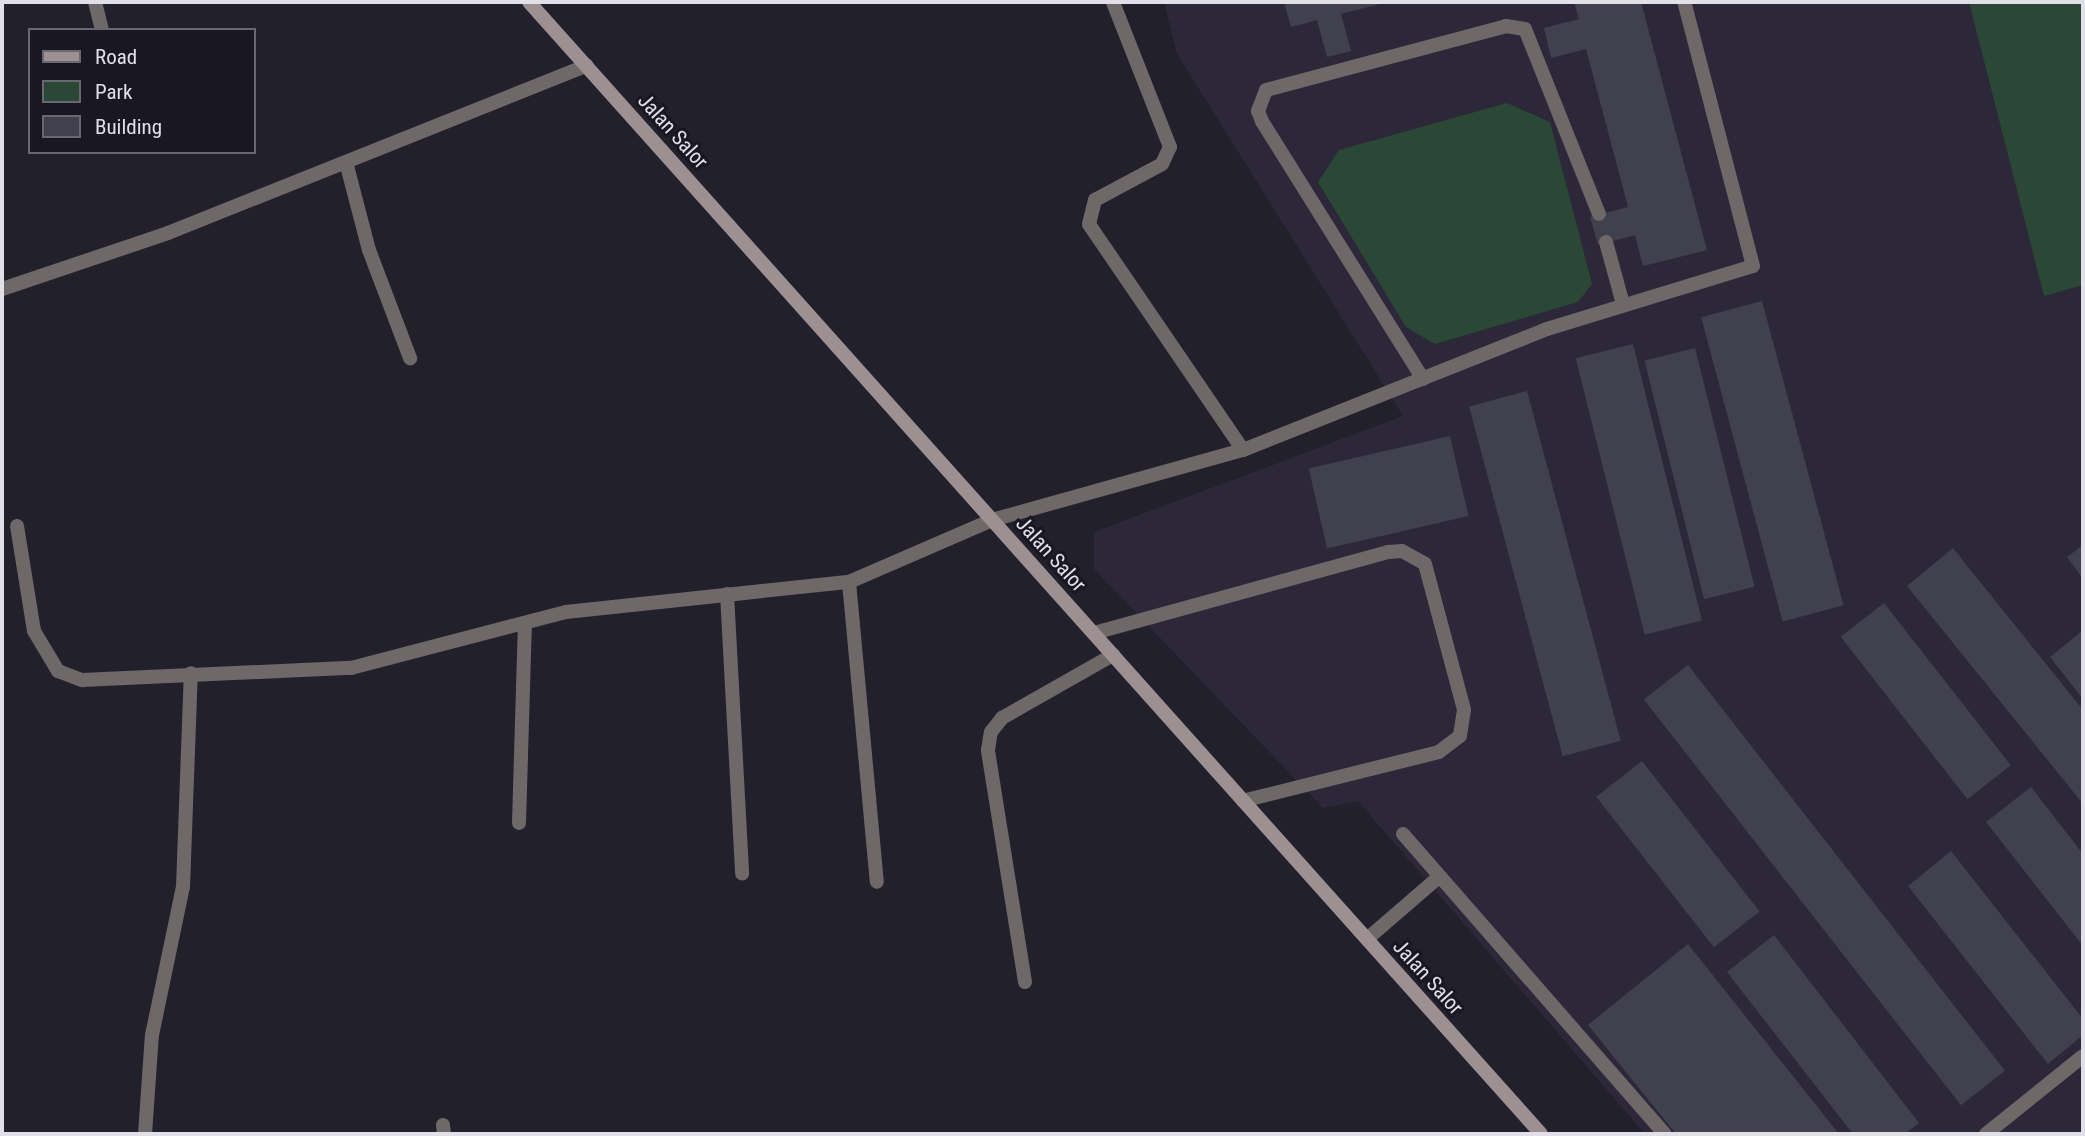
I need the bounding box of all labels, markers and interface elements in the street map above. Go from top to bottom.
legend [28,28,256,154]
text: Road [95,45,137,69]
text: Park [95,80,132,104]
street label: Jalan Salor [633,88,713,174]
text: Building [95,115,162,139]
street label: Jalan Salor [1011,511,1091,597]
street label: Jalan Salor [1388,934,1468,1020]

